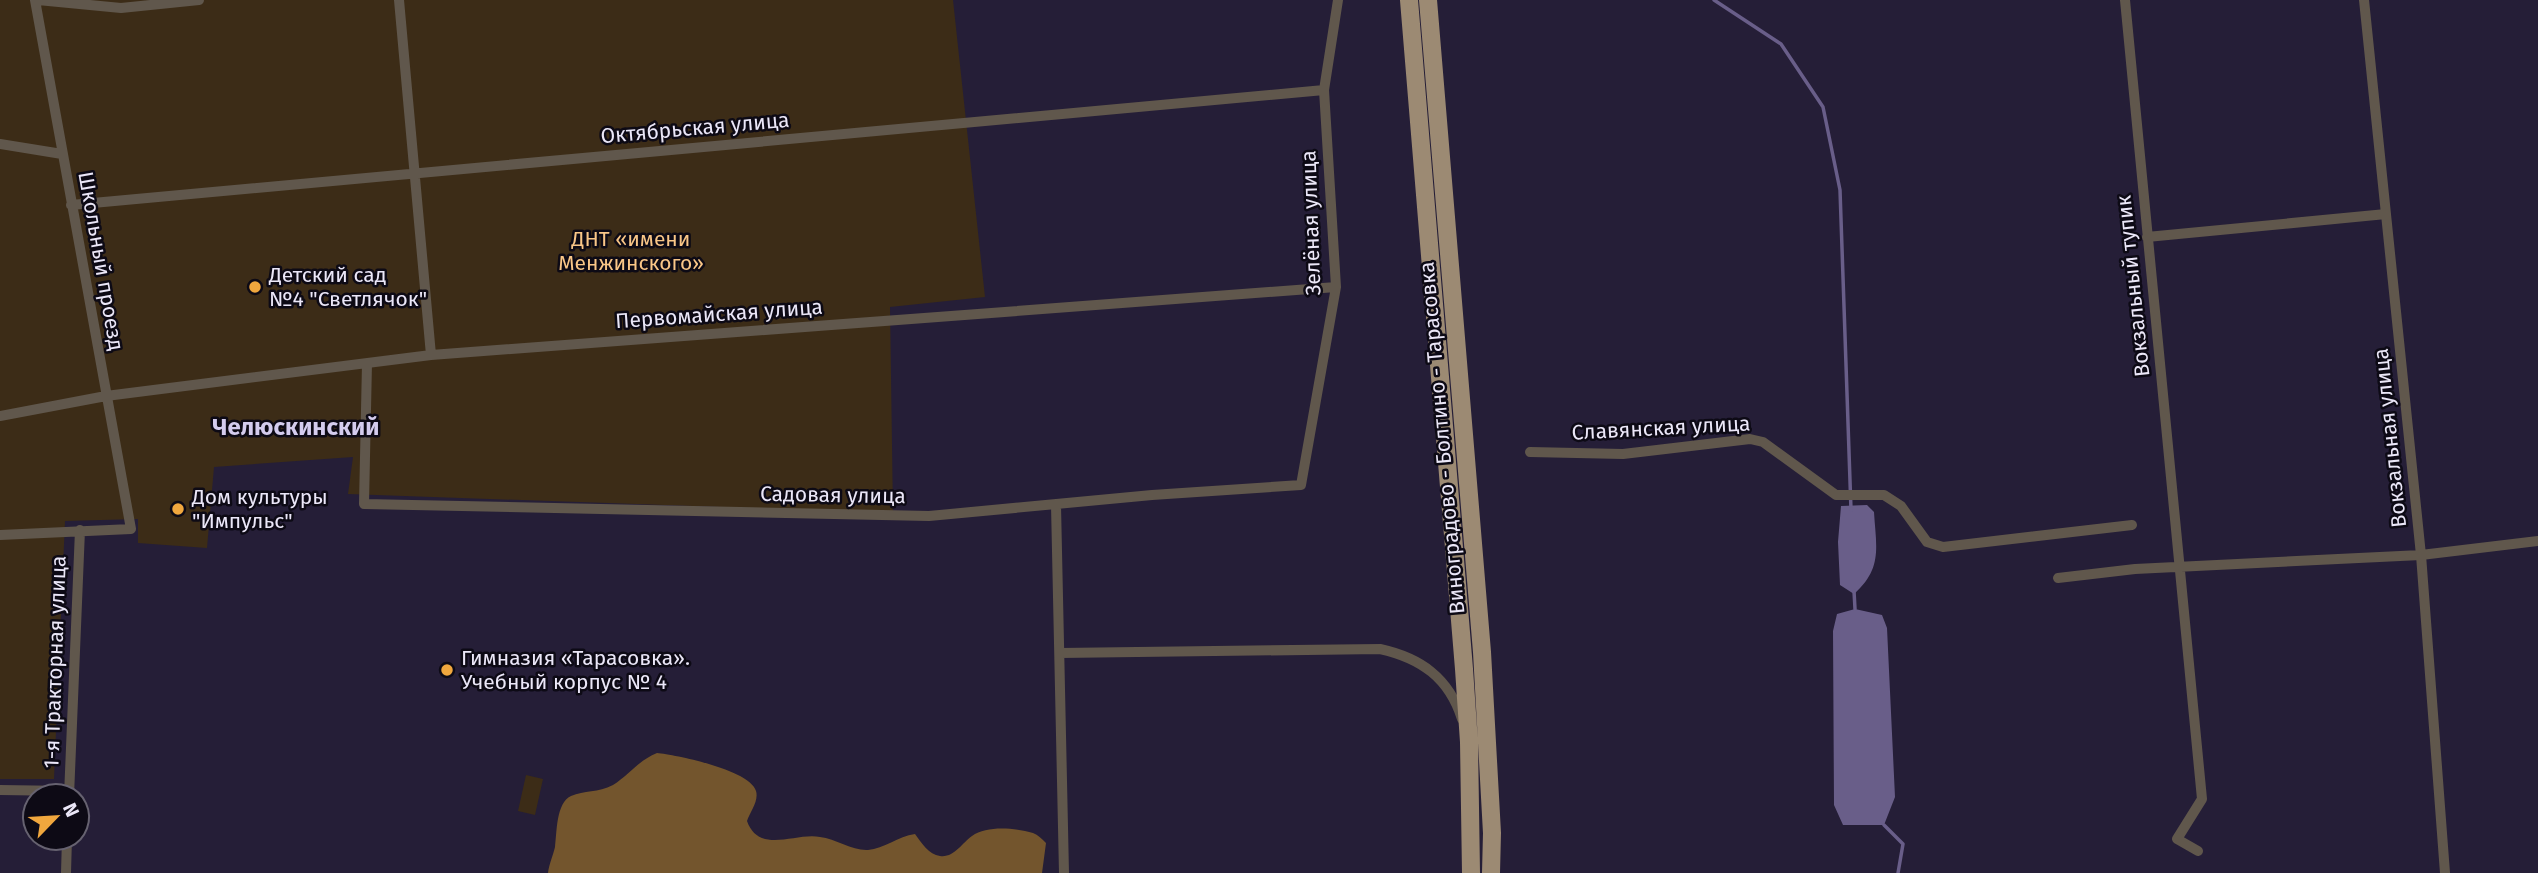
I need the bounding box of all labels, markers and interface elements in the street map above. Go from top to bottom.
street label: Октябрьская улица [600,107,790,149]
street label: Зелёная улица [1295,150,1327,296]
street label: Школьный проезд [72,170,130,352]
street label: Вокзальный тупик [2111,194,2155,378]
park label: ДНТ «имени Менжинского» [558,226,704,276]
street label: Виноградово - Болтино - Тарасовка [1414,261,1470,615]
place label: Детский сад №4 "Светлячок" [268,262,427,312]
marker: Детский сад №4 "Светлячок" [247,279,263,295]
street label: Первомайская улица [614,294,824,334]
street label: Вокзальная улица [2368,347,2412,529]
street label: Славянская улица [1571,410,1751,446]
district label: Челюскинский [213,413,379,441]
street label: Садовая улица [760,481,906,509]
place label: Дом культуры "Импульс" [191,484,328,534]
marker: Дом культуры "Импульс" [170,501,186,517]
street label: 1-я Тракторная улица [38,555,72,769]
place label: Гимназия «Тарасовка». Учебный корпус № 4 [461,645,690,695]
marker: Гимназия «Тарасовка». Учебный корпус № 4 [439,662,455,678]
north arrow [21,782,91,852]
text: N [58,799,84,821]

